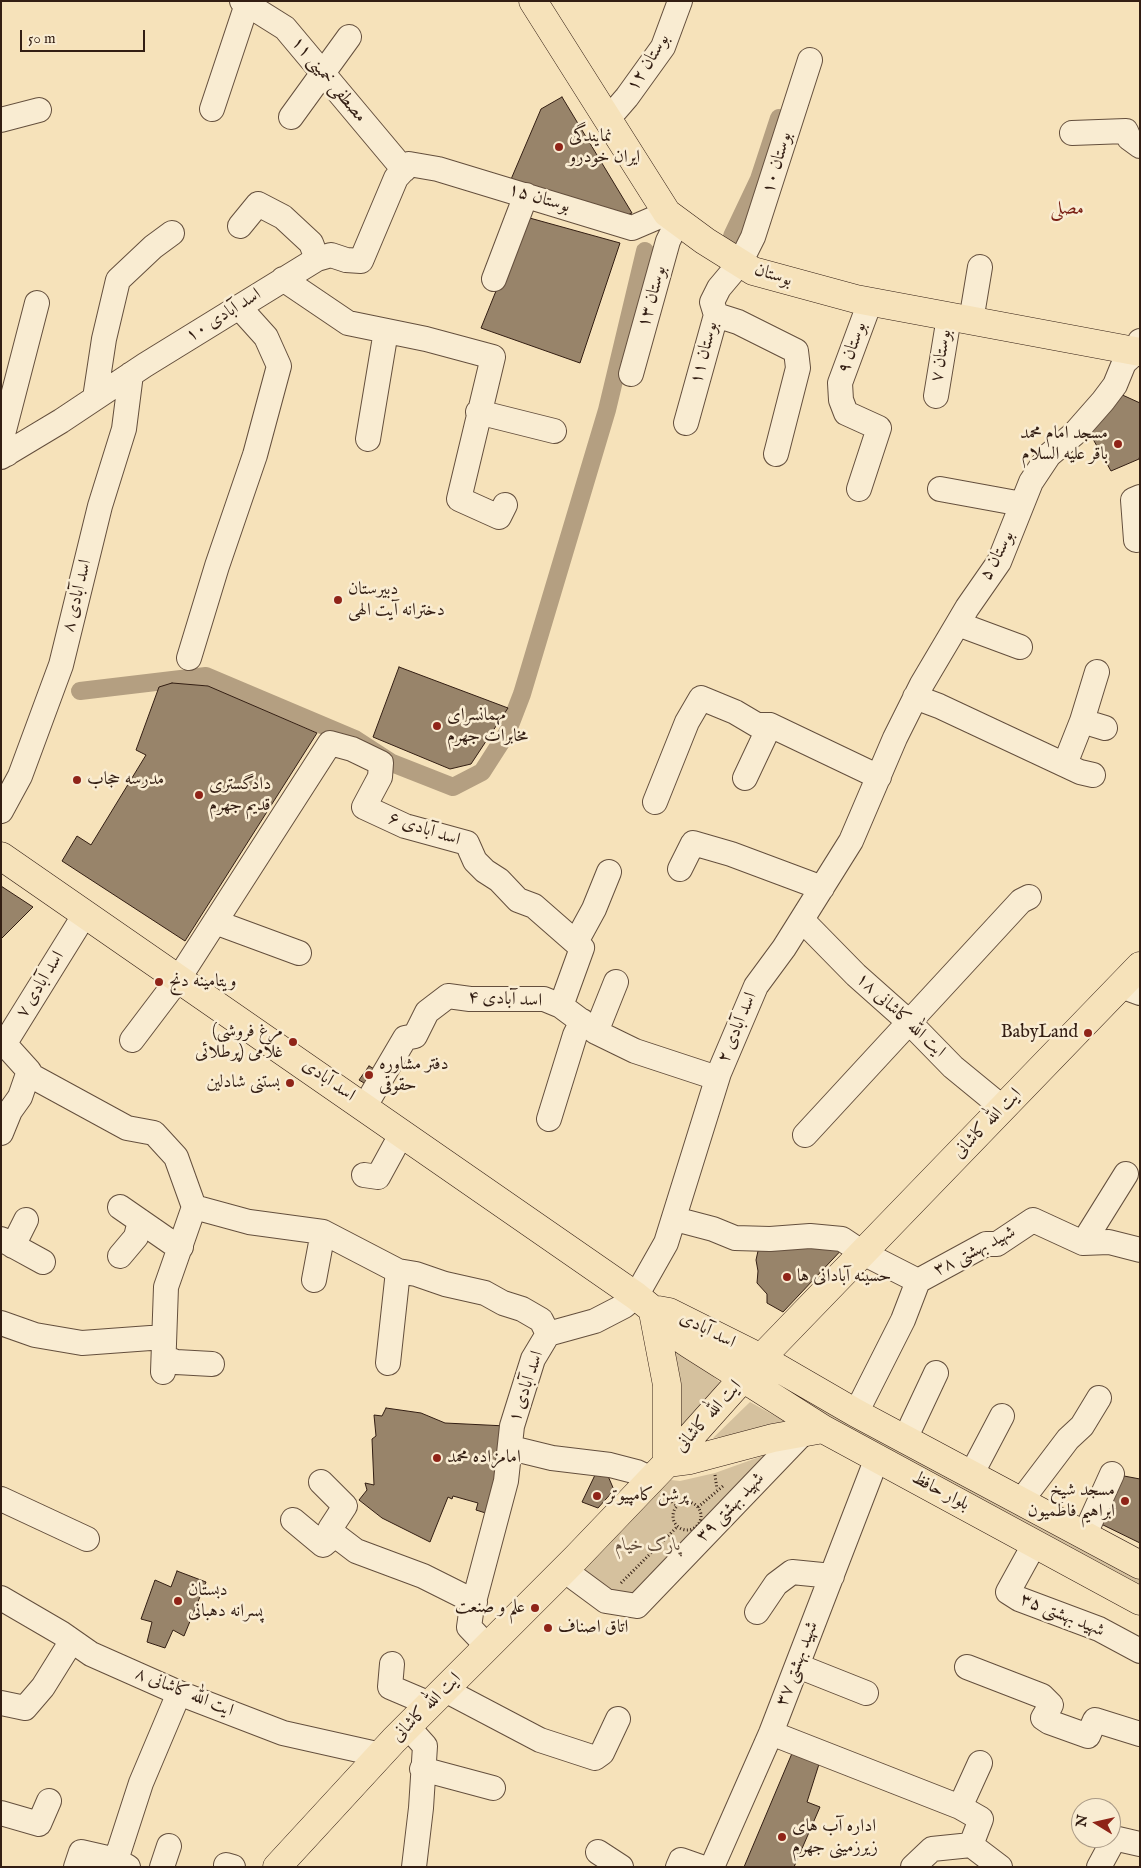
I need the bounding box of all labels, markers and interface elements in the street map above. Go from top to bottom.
scale bar [22,20,148,52]
text: 50 m [28,29,56,48]
street label: ۱۲ بوستان [623,30,675,96]
street label: مصطفی خمینی ۱۱ [286,33,370,127]
place label: نمایندگی ایران خودرو [569,126,640,168]
street label: بوستان ۱۰ [758,129,798,197]
marker: نمایندگی ایران خودرو [553,141,565,153]
street label: بوستان ۱۵ [505,179,573,219]
district label: مصلی [1050,199,1084,221]
street label: بوستان [751,260,795,292]
street label: بوستان ۱۳ [634,263,672,331]
street label: اسد آبادی ۱۰ [182,284,266,348]
street label: بوستان ۱۱ [686,319,724,387]
street label: بوستان ۹ [834,319,872,377]
street label: بوستان ۷ [927,328,957,384]
place label: مسجد امام محمد باقر علیه السلام [1020,423,1108,466]
marker: مسجد امام محمد باقر علیه السلام [1112,438,1124,450]
street label: بوستان ۵ [976,527,1020,585]
street label: اسد آبادی ۸ [59,557,97,635]
place label: دبیرستان دخترانه آیت الهی [348,579,445,622]
marker: دبیرستان دخترانه آیت الهی [332,594,344,606]
place label: مهمانسرای مخابرات جهرم [447,705,528,748]
marker: مهمانسرای مخابرات جهرم [431,720,443,732]
place label: مدرسه حجاب [87,769,164,791]
marker: مدرسه حجاب [71,774,83,786]
place label: دادگستری قدیم جهرم [209,774,271,816]
marker: دادگستری قدیم جهرم [193,789,205,801]
street label: اسد آبادی ۶ [385,808,463,852]
street label: اسد آبادی ۷ [12,948,70,1022]
street label: ایت الله کاشانی ۱۸ [851,969,949,1063]
place label: ویتامینه دنج [169,971,236,993]
marker: ویتامینه دنج [153,976,165,988]
street label: اسد آبادی ۴ [467,987,543,1013]
street label: اسد آبادی ۲ [714,990,762,1066]
place label: (مرغ فروشی غلامی (پرطلائی [195,1021,283,1064]
place label: BabyLand [1001,1022,1078,1044]
marker: BabyLand [1082,1027,1094,1039]
marker: (مرغ فروشی غلامی (پرطلائی [287,1036,299,1048]
place label: دفتر مشاوره حقوقی [379,1054,449,1096]
street label: اسد آبادی [297,1055,359,1107]
marker: دفتر مشاوره حقوقی [363,1069,375,1081]
place label: بستنی شادلین [207,1072,280,1094]
marker: بستنی شادلین [284,1077,296,1089]
street label: ایت الله کاشانی [949,1084,1027,1164]
street label: شهید بهشتی ۳۸ [930,1222,1020,1282]
place label: حسینه آبادانی ها [797,1266,891,1288]
marker: حسینه آبادانی ها [781,1271,793,1283]
street label: اسد آبادی [675,1308,739,1354]
street label: اسد آبادی ۱ [505,1348,549,1426]
street label: ایت الله کاشانی [671,1376,747,1458]
place label: امامزاده محمد [447,1447,521,1469]
marker: امامزاده محمد [431,1452,443,1464]
street label: شهید بهشتی ۳۹ [692,1468,770,1548]
street label: بلوار حافظ [907,1468,973,1516]
place label: مسجد شیخ ابراهیم فاطمیون [1028,1480,1115,1522]
place label: پرشن کامپیوتر [607,1485,688,1507]
marker: پرشن کامپیوتر [591,1490,603,1502]
marker: مسجد شیخ ابراهیم فاطمیون [1119,1495,1131,1507]
park label: پارک خیام [615,1535,681,1557]
place label: دبستان پسرانه دهبانی [188,1580,263,1622]
street label: شهید بهشتی ۳۵ [1017,1589,1107,1643]
marker: دبستان پسرانه دهبانی [172,1595,184,1607]
place label: علم و صنعت [455,1597,525,1619]
marker: علم و صنعت [529,1602,541,1614]
place label: اتاق اصناف [558,1617,628,1639]
street label: شهید بهشتی ۳۷ [772,1619,824,1709]
marker: اتاق اصناف [542,1622,554,1634]
street label: ایت الله کاشانی ۸ [132,1663,236,1723]
street label: ایت الله کاشانی [388,1669,466,1747]
north arrow [1071,1798,1121,1848]
text: N [1072,1813,1092,1828]
place label: اداره آب های زیرزمینی جهرم [792,1816,878,1858]
marker: اداره آب های زیرزمینی جهرم [776,1831,788,1843]

